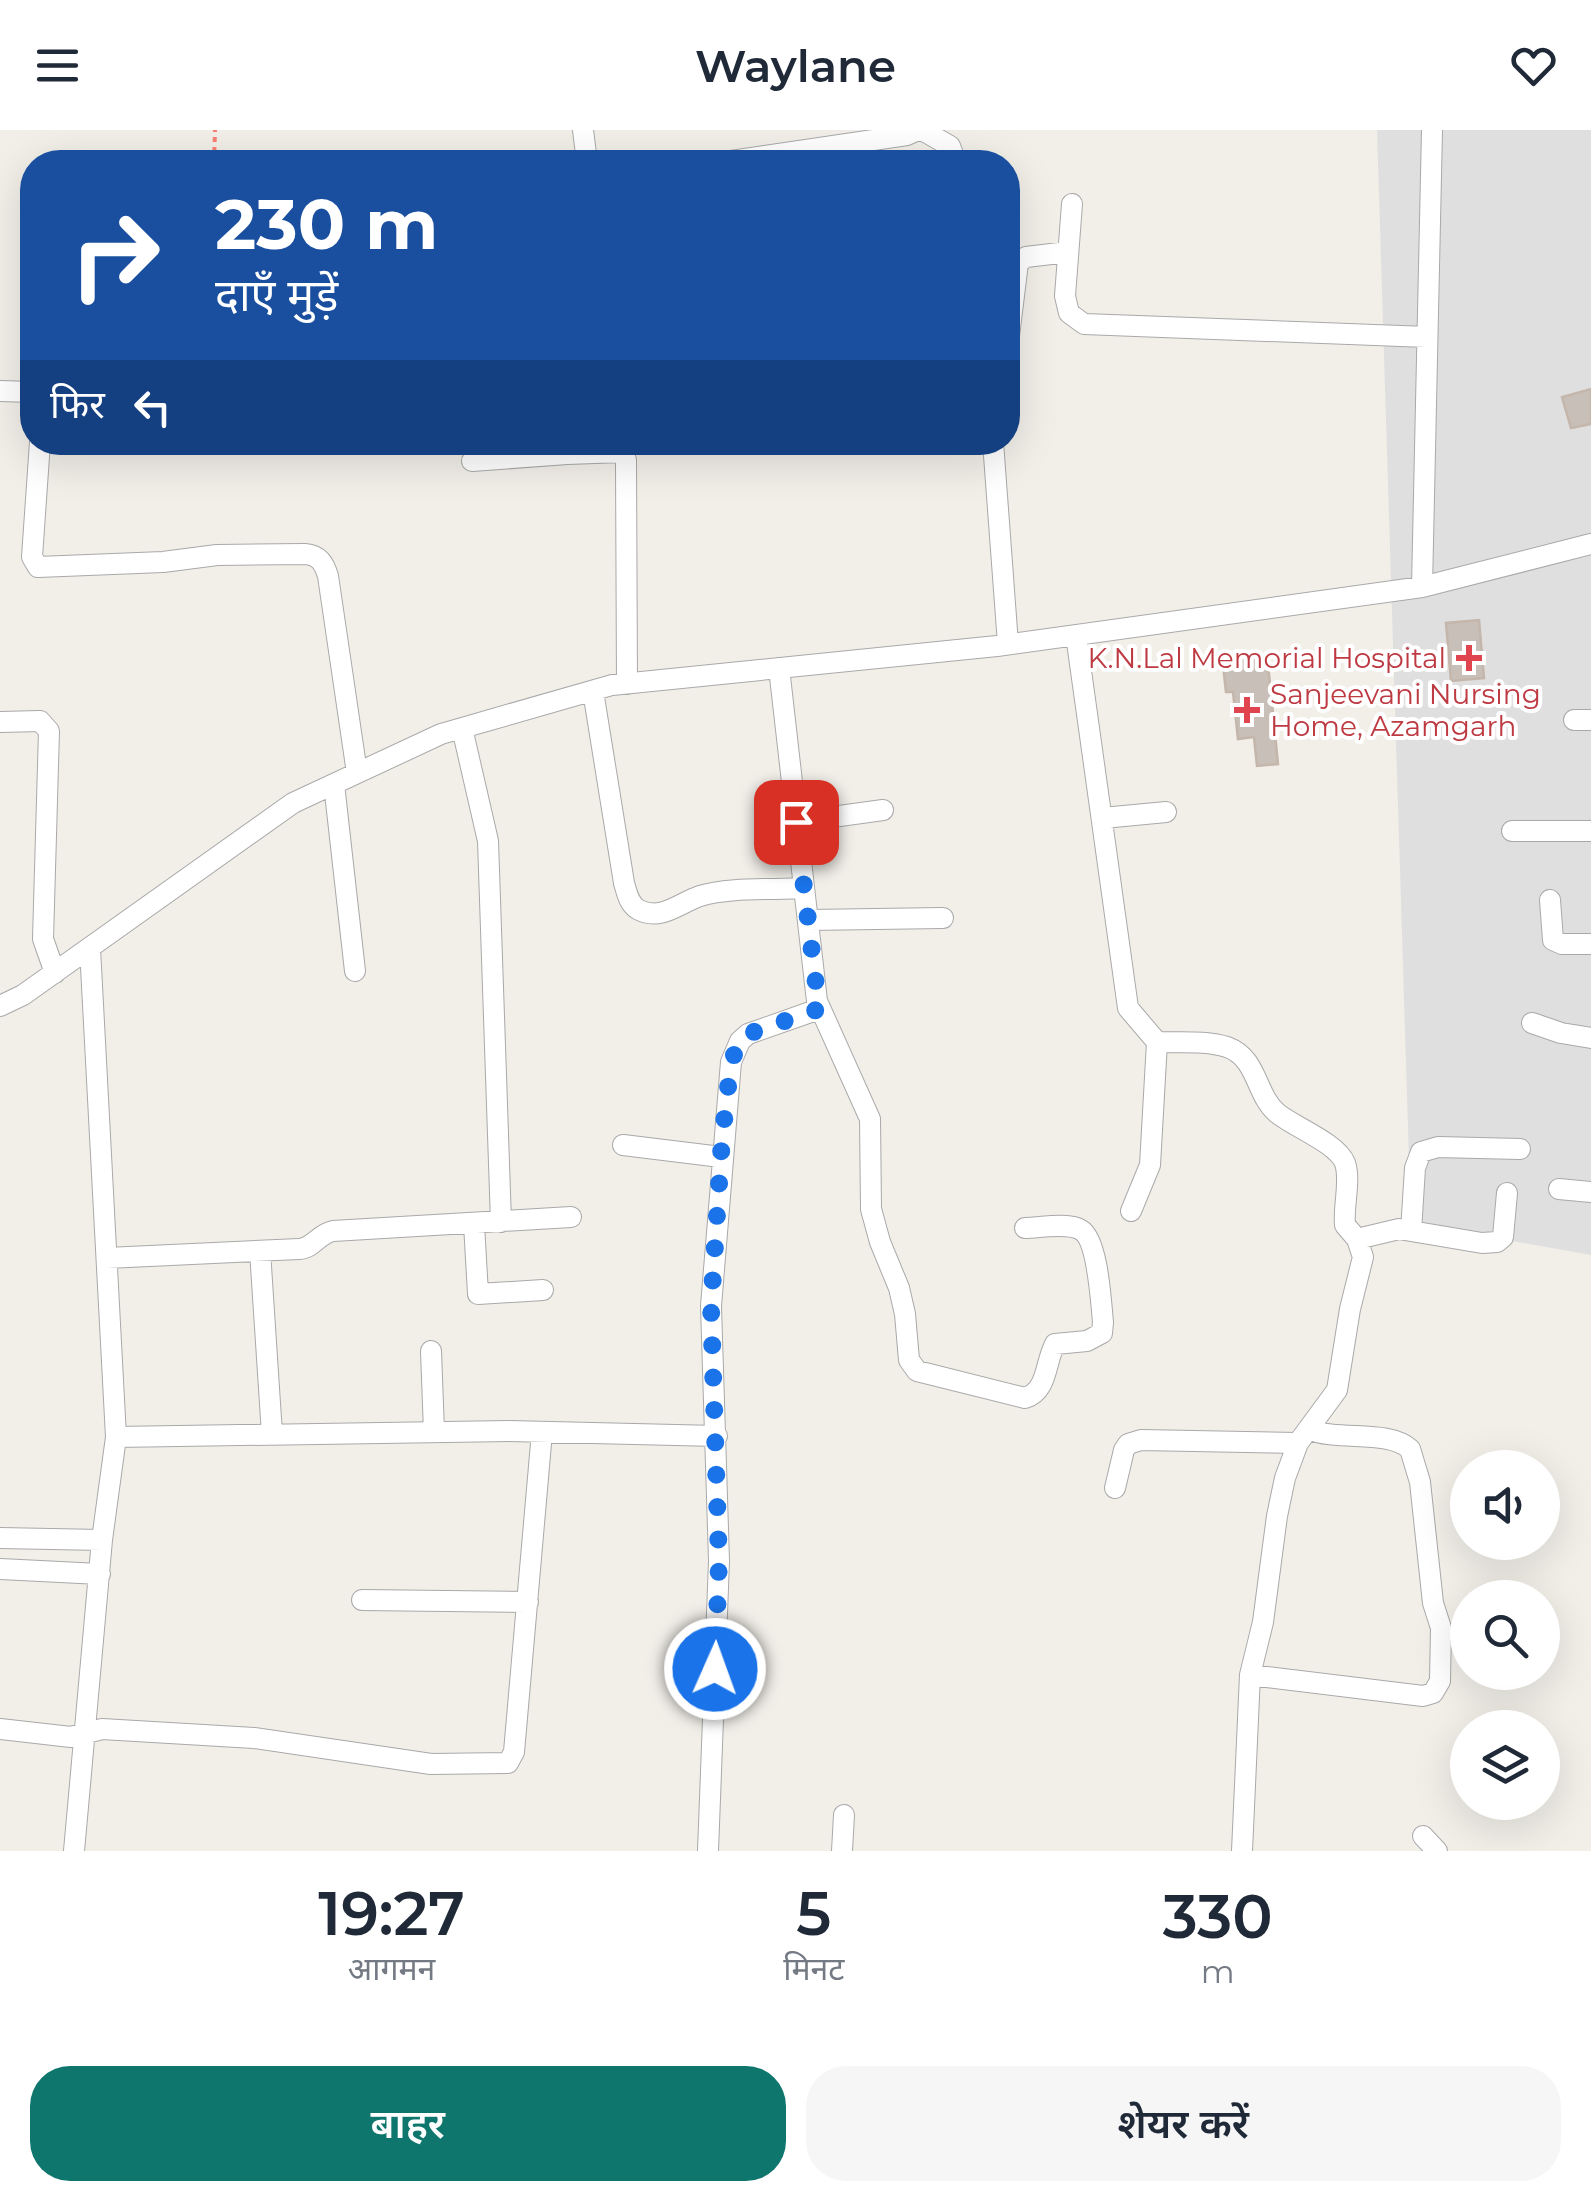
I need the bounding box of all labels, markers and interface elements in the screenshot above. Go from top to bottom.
icon: menu [30,38,85,93]
text: Waylane [695,38,896,93]
icon: heart [1506,38,1561,93]
text: 230 m [215,181,439,267]
icon: right [50,190,180,320]
text: दाएँ मुड़ें [215,267,338,322]
icon: left [125,380,180,435]
text: फिर [50,381,105,428]
place label: K.N.Lal Memorial Hospital [1088,641,1446,675]
marker: K.N.Lal Memorial Hospital [1456,645,1482,671]
place label: Sanjeevani Nursing Home, Azamgarh [1270,677,1541,743]
marker: Sanjeevani Nursing Home, Azamgarh [1234,697,1260,723]
pin [754,780,839,865]
icon: arrive [769,795,824,850]
map controls [1450,1450,1560,1820]
button: sound [1450,1450,1560,1560]
button: search [1450,1580,1560,1690]
position arrow [663,1617,767,1721]
button: layers [1450,1710,1560,1820]
text: 19:27 [318,1877,465,1950]
text: 5 [796,1877,831,1950]
text: 330 [1163,1880,1273,1953]
text: आगमन [348,1949,435,1988]
text: मिनट [783,1949,844,1988]
text: m [1201,1952,1235,1991]
button: बाहर [30,2066,786,2181]
button: शेयर करें [806,2066,1561,2181]

